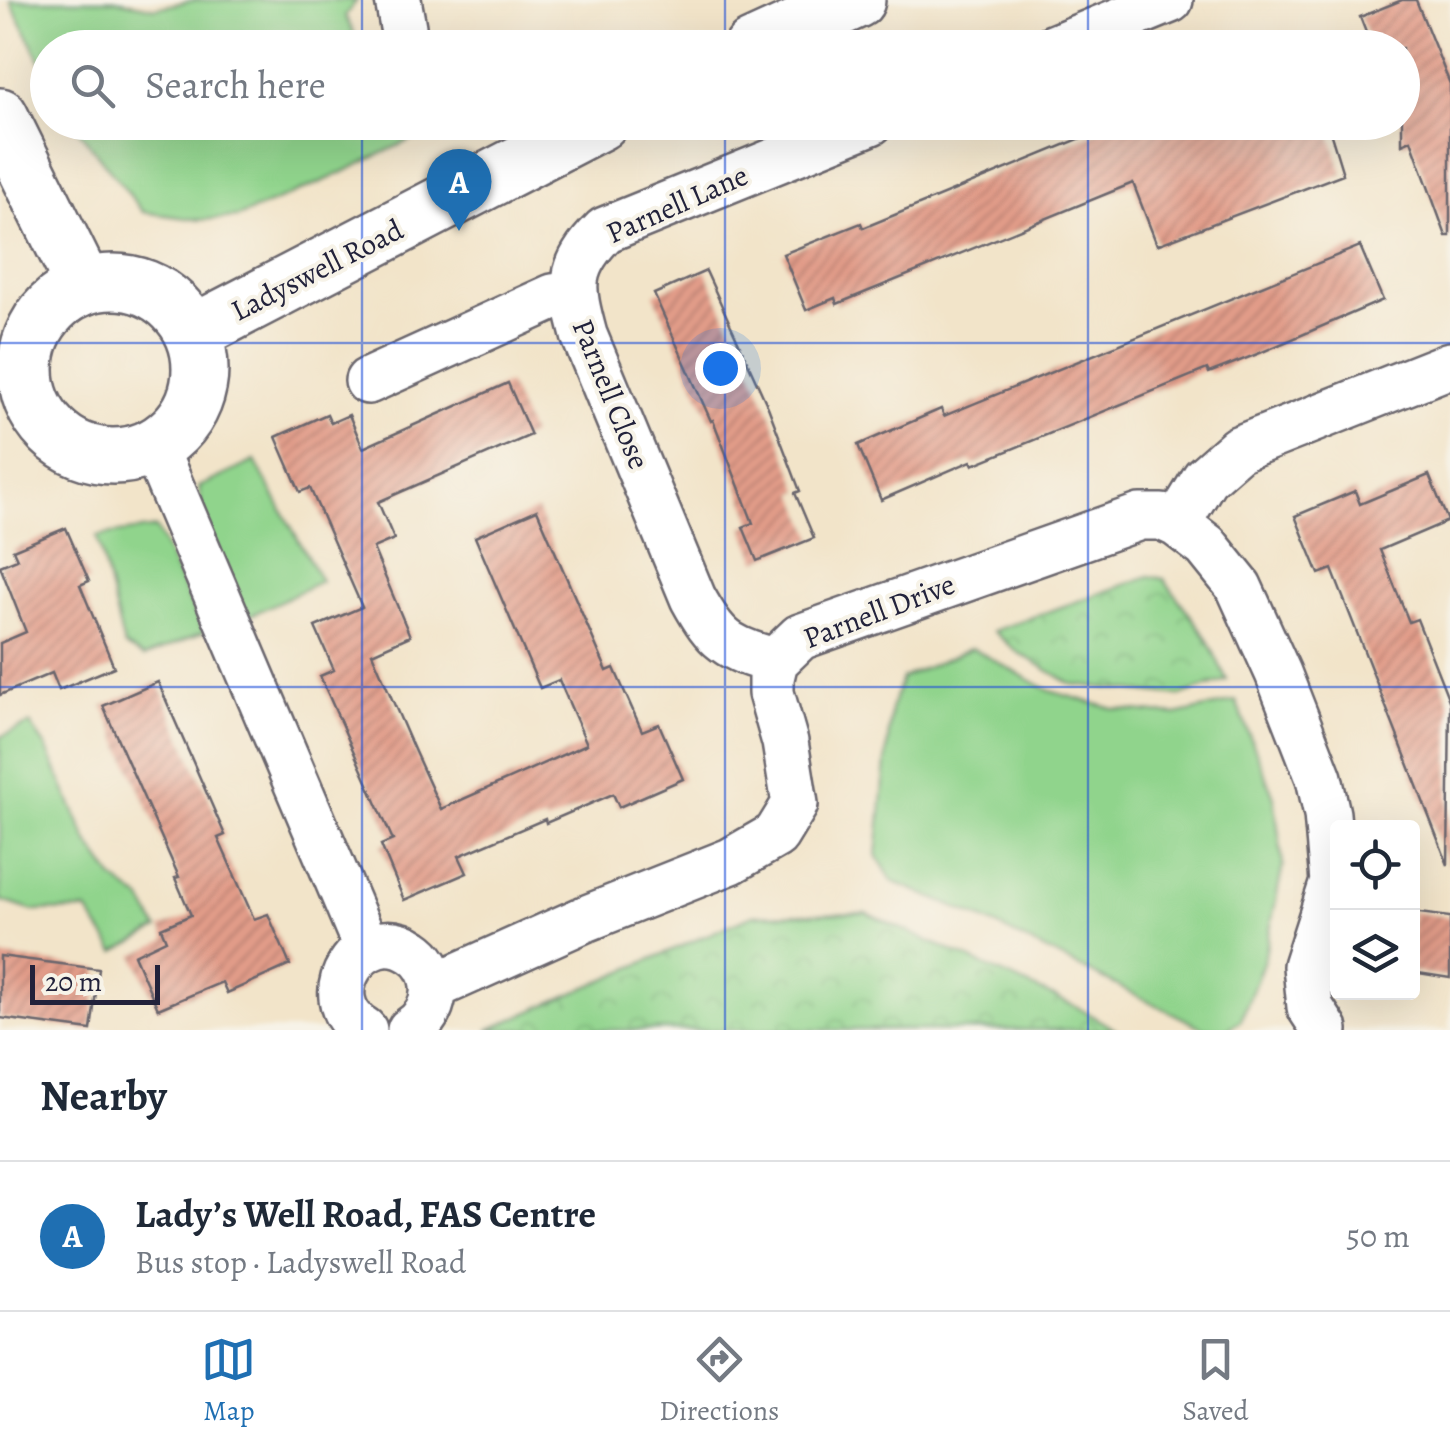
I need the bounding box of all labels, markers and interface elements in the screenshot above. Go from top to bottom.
search box [30,30,1420,140]
icon: search [65,58,120,113]
text: Search here [145,59,326,111]
pin: A [426,148,492,231]
street label: Parnell Lane [600,155,754,253]
street label: Ladyswell Road [224,209,411,330]
street label: Parnell Close [563,313,659,475]
your location [695,343,746,394]
street label: Parnell Drive [798,564,960,658]
map controls [1330,820,1420,1000]
button: locate [1330,820,1420,910]
button: layers [1330,910,1420,1000]
scale bar [30,960,160,1004]
text: 20 m [45,963,102,1001]
text: Nearby [40,1067,167,1124]
text: Lady’s Well Road, FAS Centre [135,1188,596,1240]
text: A [62,1214,83,1258]
text: 50 m [1346,1214,1410,1258]
text: Bus stop · Ladyswell Road [135,1240,466,1284]
tab: Map [201,1332,256,1430]
tab: Directions [659,1332,779,1430]
tab: Saved [1182,1332,1249,1430]

